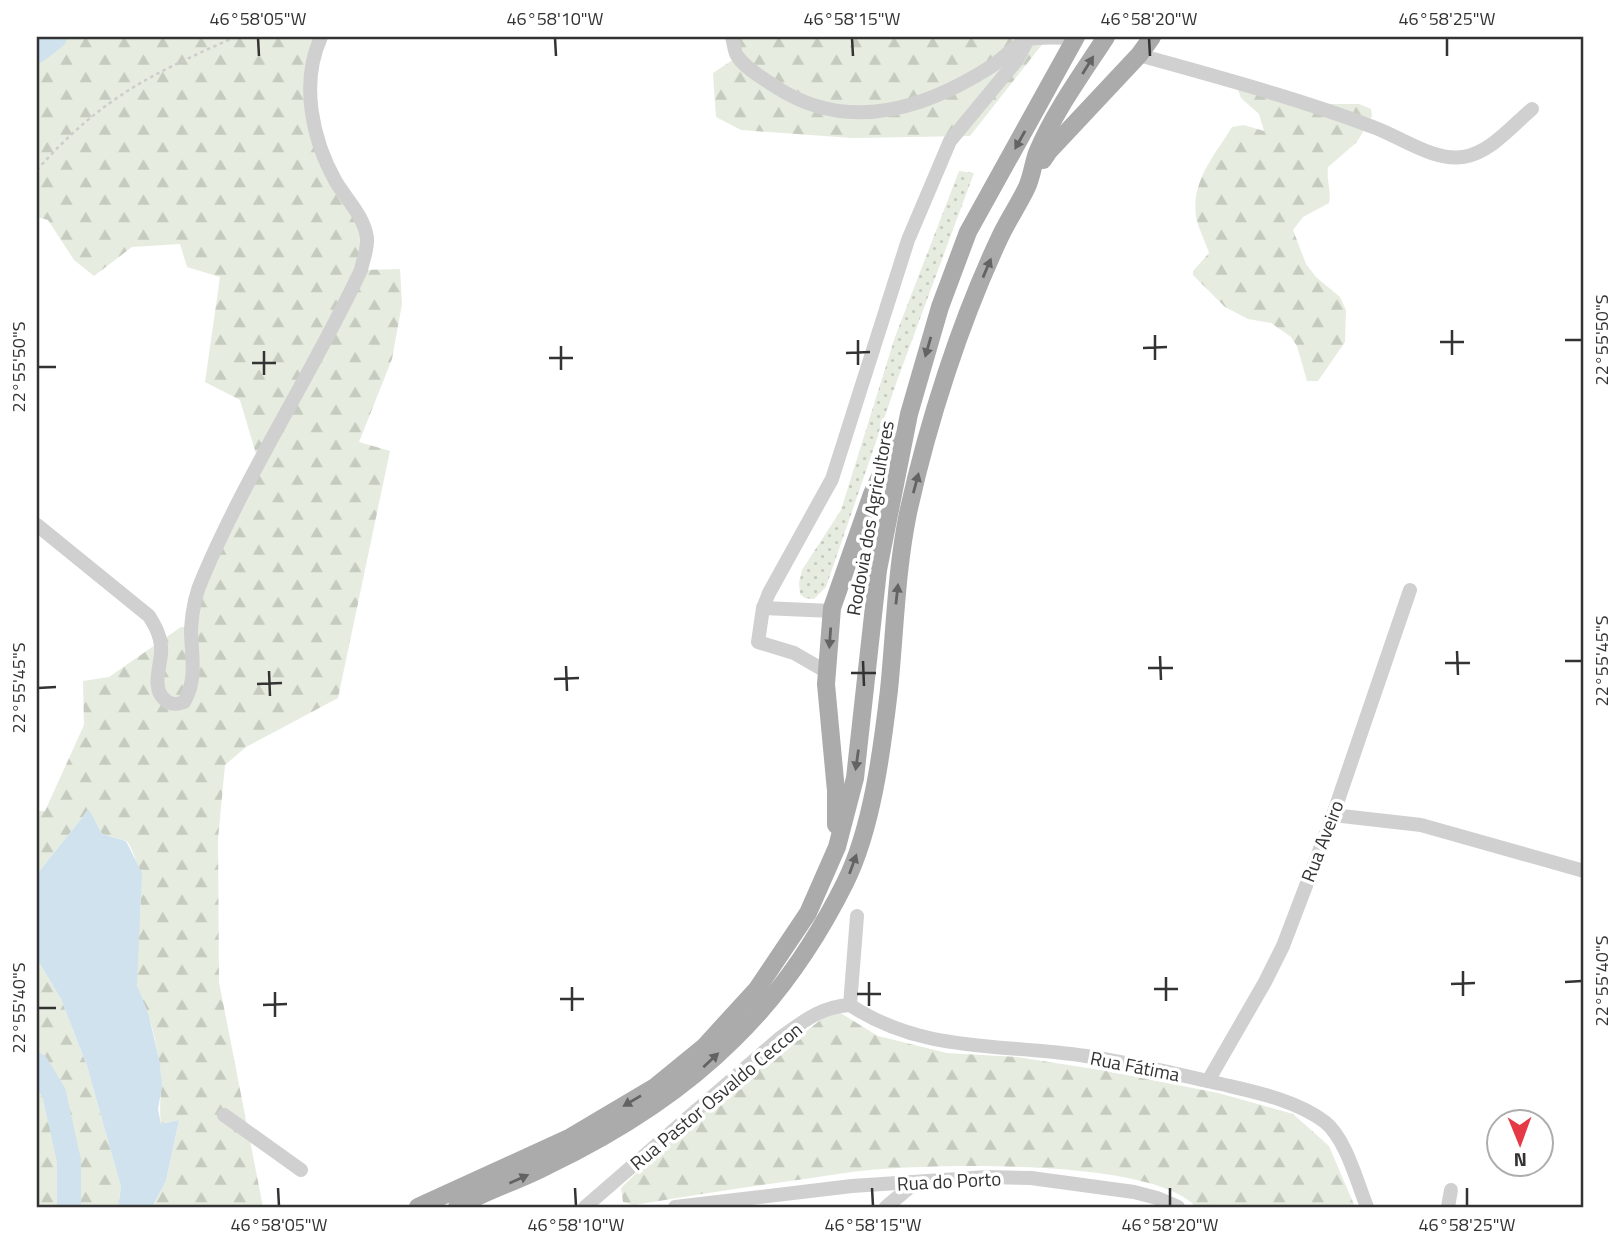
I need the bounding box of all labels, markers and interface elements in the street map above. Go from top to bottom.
text: 46°58'05"W [210,5,307,32]
text: 46°58'10"W [507,5,604,32]
text: 46°58'15"W [804,5,901,32]
text: 46°58'20"W [1101,5,1198,32]
text: 46°58'25"W [1399,5,1496,32]
one-way arrow [1081,55,1094,74]
one-way arrow [1014,130,1026,150]
one-way arrow [982,257,993,278]
text: 22°55'50"S [1588,295,1615,385]
text: 22°55'50"S [5,322,32,412]
one-way arrow [923,337,933,358]
street label: Rodovia dos Agricultores [838,418,901,618]
one-way arrow [911,472,922,494]
one-way arrow [892,583,903,605]
text: 22°55'45"S [1588,616,1615,706]
one-way arrow [824,627,835,649]
text: 22°55'45"S [5,643,32,733]
one-way arrow [851,750,862,772]
street label: Rua Aveiro [1293,796,1350,886]
one-way arrow [847,853,858,874]
text: 22°55'40"S [1588,936,1615,1026]
text: 22°55'40"S [5,963,32,1053]
street label: Rua Pastor Osvaldo Ceccon [623,1015,808,1177]
street label: Rua Fátima [1088,1043,1183,1088]
one-way arrow [702,1053,719,1069]
one-way arrow [622,1094,641,1107]
north arrow [1484,1108,1554,1178]
text: N [1513,1146,1527,1175]
street label: Rua do Porto [896,1163,1002,1198]
one-way arrow [508,1173,529,1184]
text: 46°58'05"W [231,1211,328,1238]
text: 46°58'10"W [528,1211,625,1238]
text: 46°58'15"W [825,1211,922,1238]
text: 46°58'20"W [1122,1211,1219,1238]
text: 46°58'25"W [1419,1211,1516,1238]

